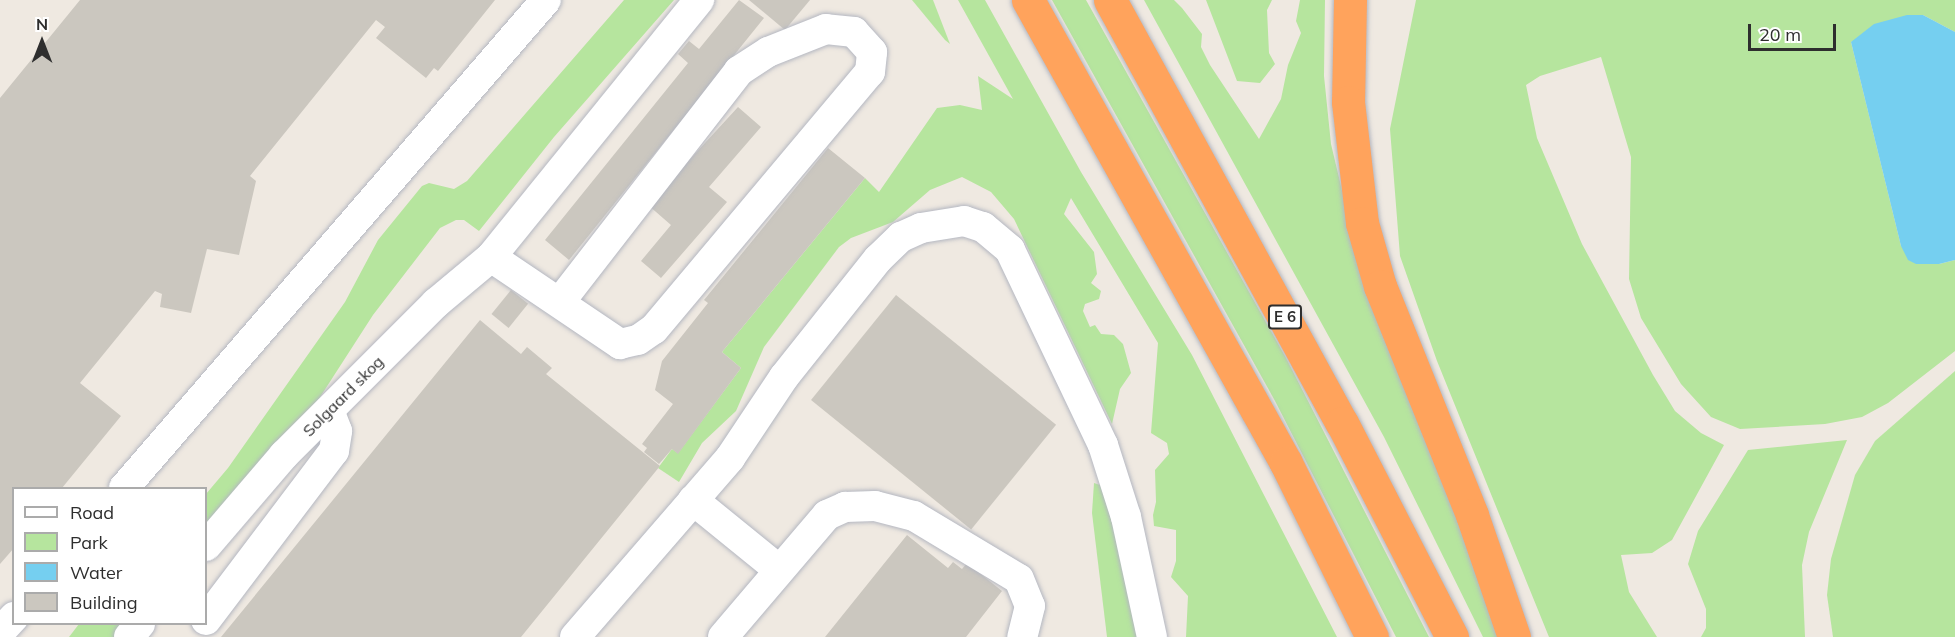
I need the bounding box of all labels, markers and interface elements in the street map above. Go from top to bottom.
north arrow [12,12,72,72]
scale bar [1751,12,1840,50]
text: N [36,14,48,34]
text: 20 m [1759,23,1801,46]
road number: E 6 [1267,305,1303,329]
street label: Solgaard skog [299,352,387,440]
legend [12,487,207,625]
text: Road [70,501,114,524]
text: Park [70,531,108,554]
text: Water [70,561,122,584]
text: Building [70,591,138,614]

